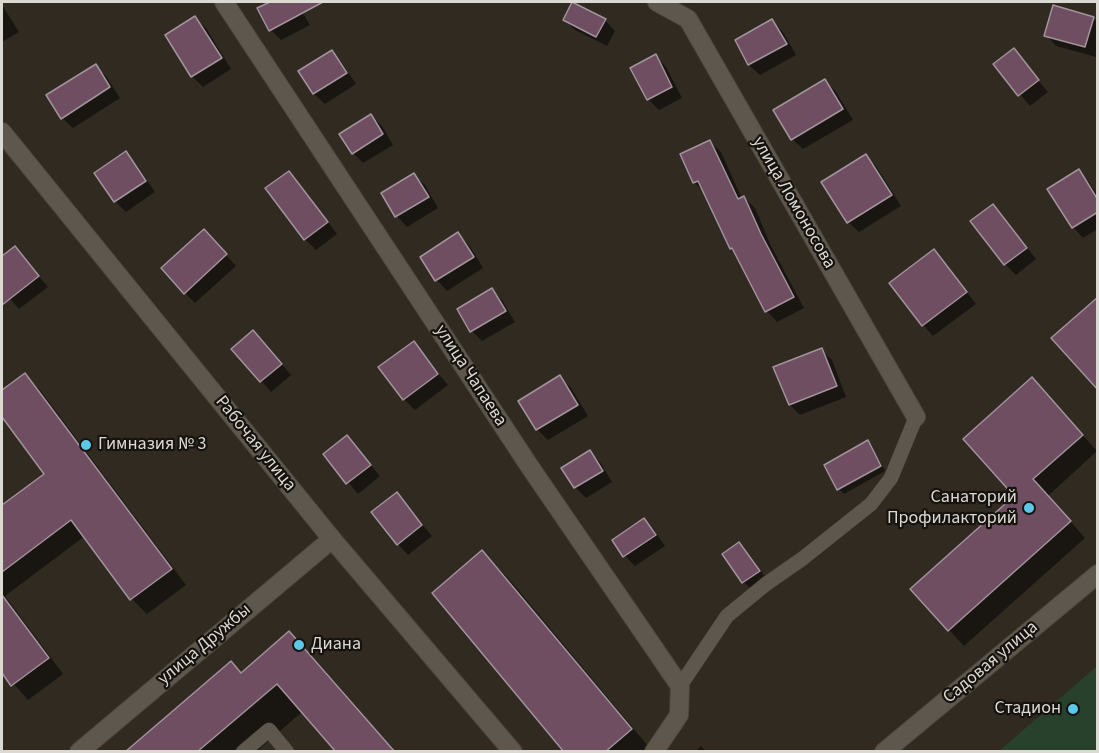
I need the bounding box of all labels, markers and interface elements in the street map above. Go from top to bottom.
street label: улица Ломоносова [746,133,840,273]
street label: улица Чапаева [429,321,511,431]
street label: Рабочая улица [210,392,300,496]
place label: Гимназия № 3 [98,434,207,456]
marker: Гимназия № 3 [79,438,93,452]
place label: Санаторий Профилакторий [887,487,1017,530]
marker: Санаторий Профилакторий [1022,501,1036,515]
street label: улица Дружбы [154,600,256,690]
street label: Садовая улица [939,617,1043,709]
place label: Диана [311,634,361,656]
marker: Диана [292,638,306,652]
place label: Стадион [995,698,1061,720]
marker: Стадион [1066,702,1080,716]

